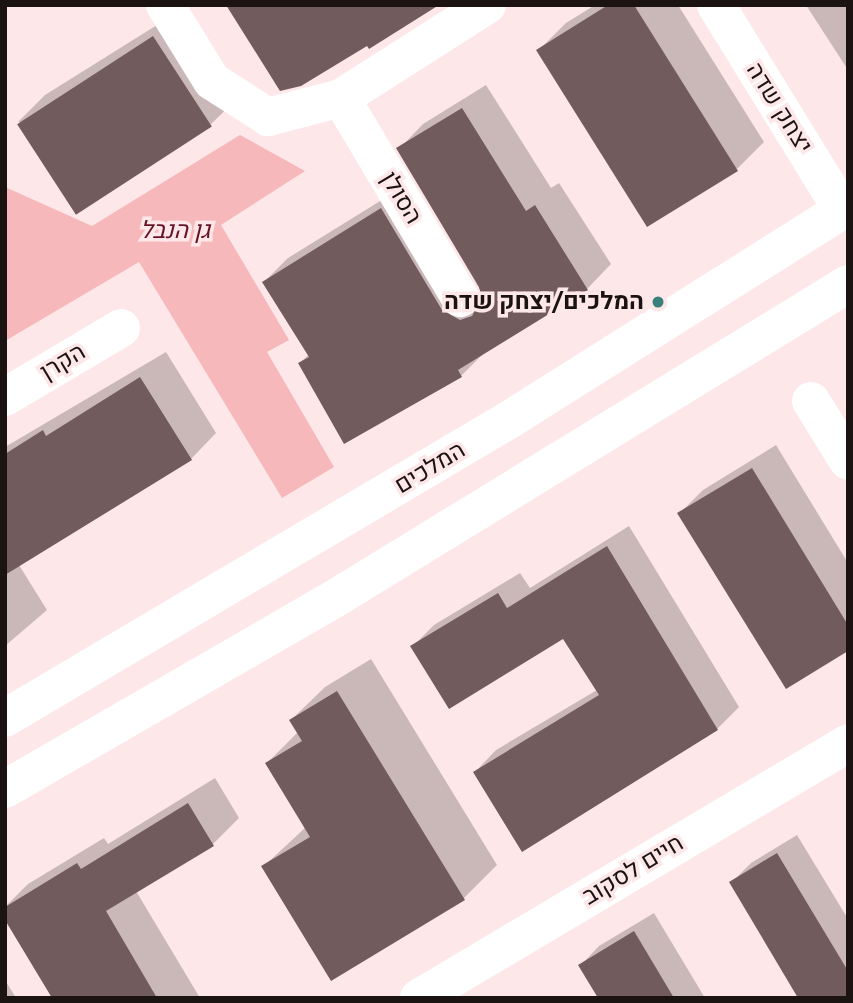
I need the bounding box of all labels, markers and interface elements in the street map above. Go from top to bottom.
street label: יצחק שדה [740,57,818,159]
street label: הסולן [374,167,428,229]
park label: גן הנבל [140,217,210,245]
place label: המלכים/יצחק שדה [444,288,644,316]
marker: המלכים/יצחק שדה [650,294,666,310]
street label: הקרן [35,337,91,387]
street label: המלכים [390,436,470,500]
street label: חיים לסקוב [577,829,689,911]

